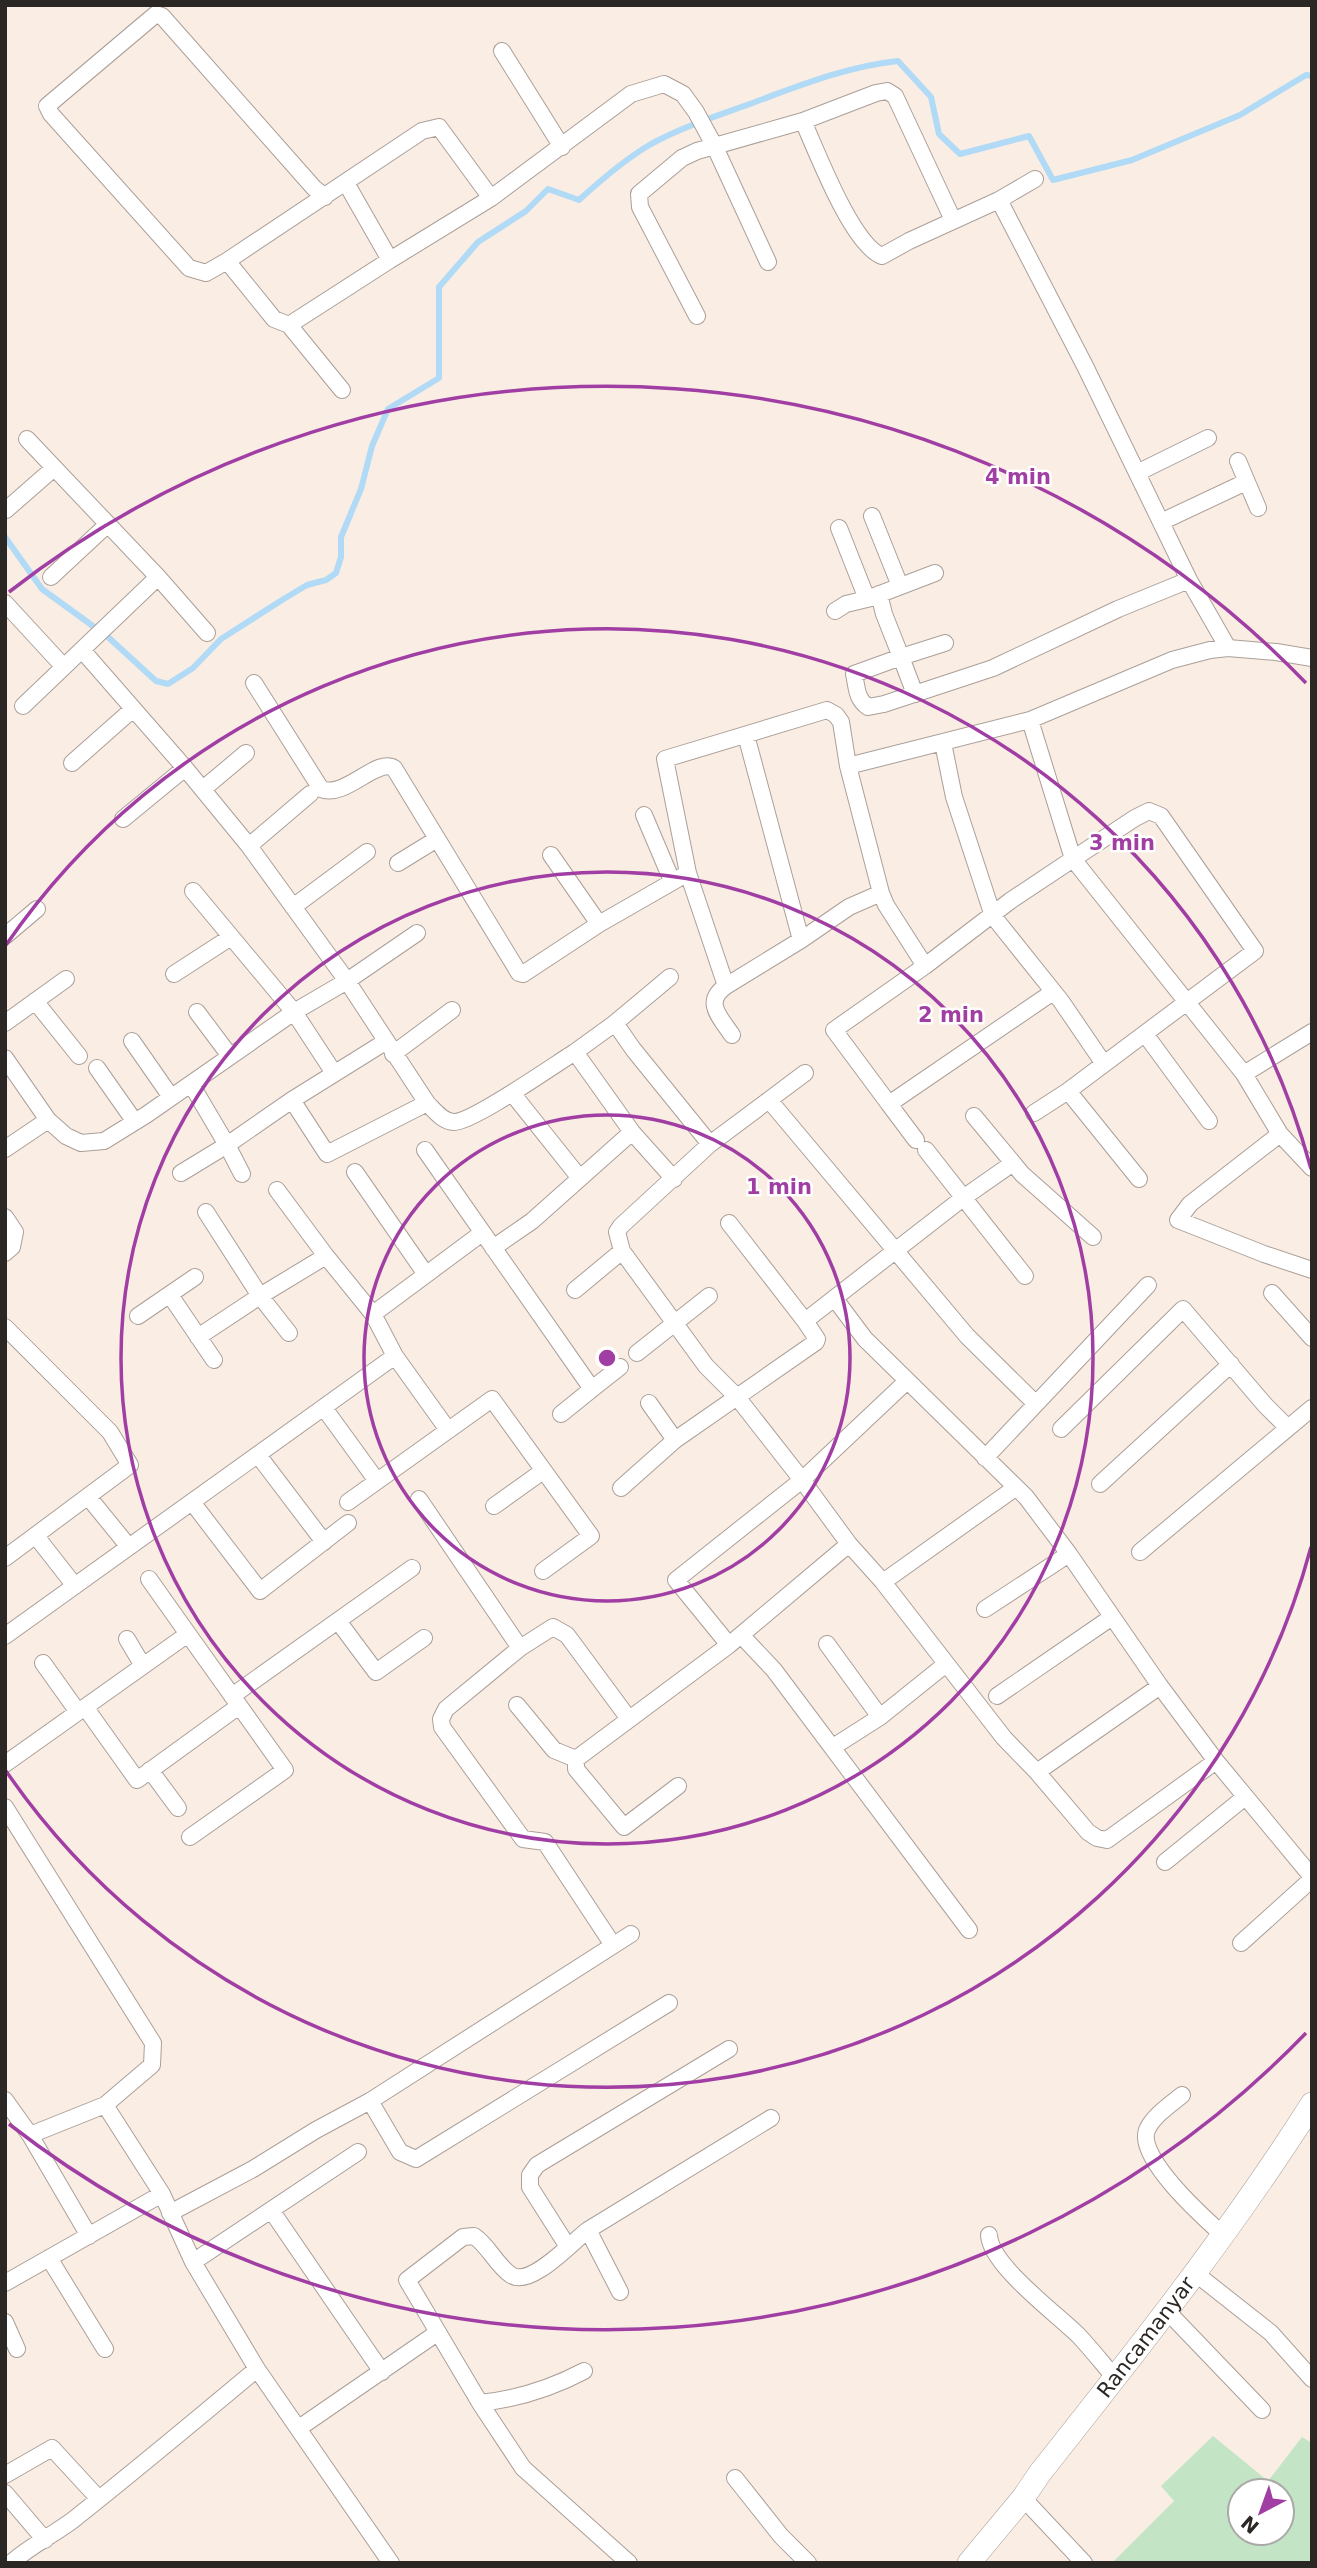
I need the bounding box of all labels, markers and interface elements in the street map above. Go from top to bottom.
text: 4 min [985,465,1051,489]
text: 3 min [1089,831,1155,855]
text: 2 min [918,1003,984,1027]
text: 1 min [746,1175,812,1199]
centre of rings [595,1346,619,1370]
street label: Rancamanyar [1092,2272,1200,2402]
north arrow [1226,2477,1296,2547]
text: N [1237,2511,1263,2538]

